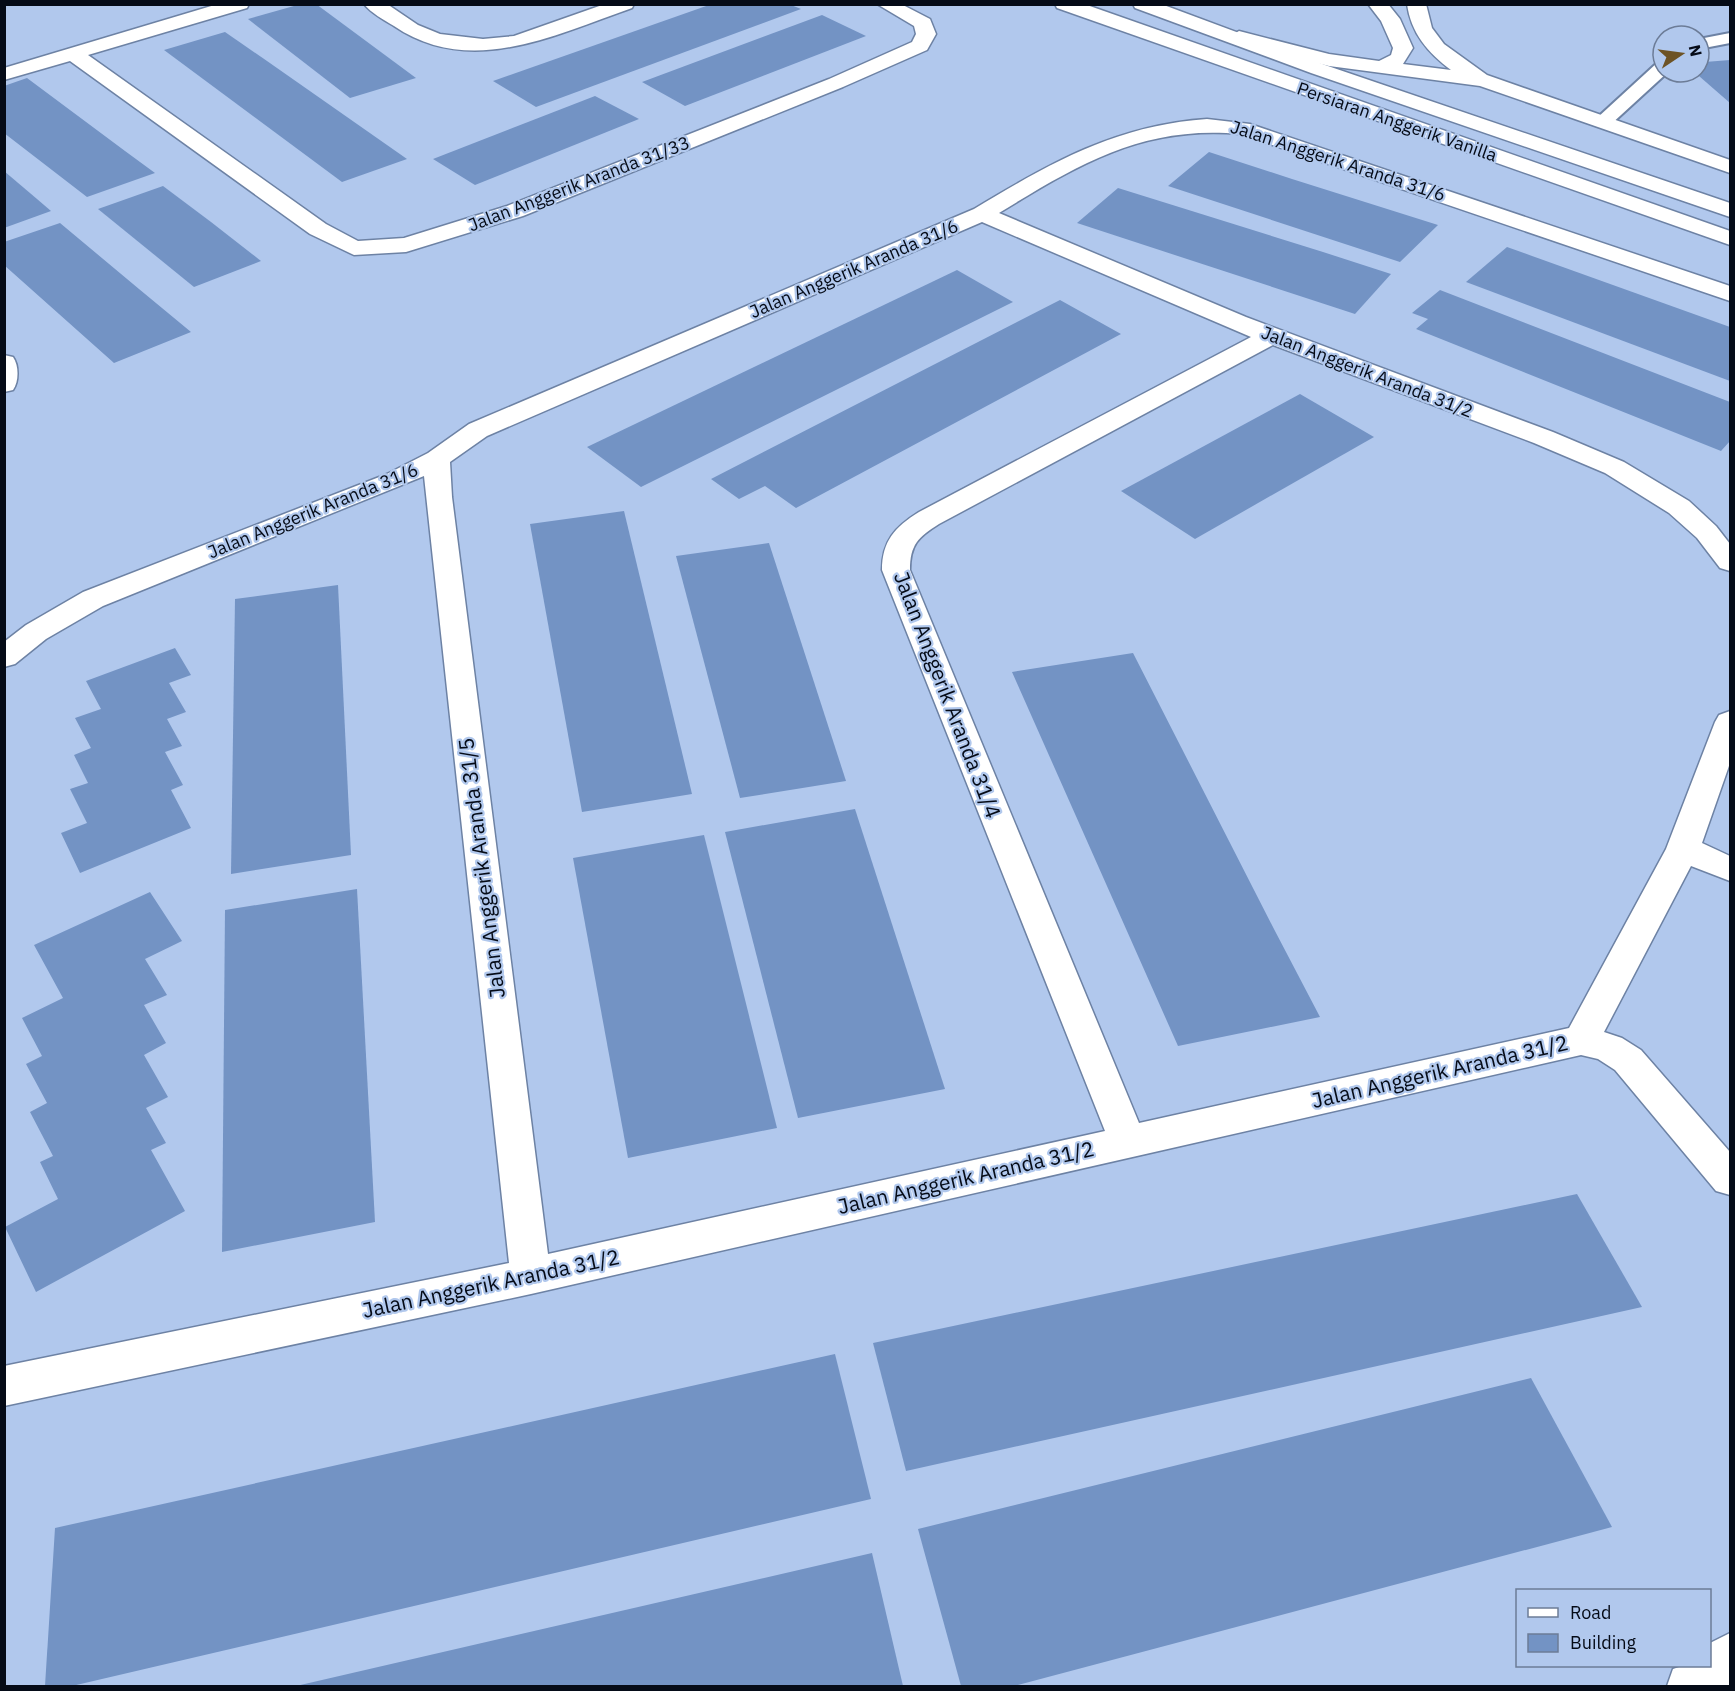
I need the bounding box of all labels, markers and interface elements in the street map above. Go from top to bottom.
north arrow [1651,24,1711,84]
text: N [1685,43,1707,59]
street label: Persiaran Anggerik Vanilla [1294,76,1501,167]
street label: Jalan Anggerik Aranda 31/6 [1228,115,1449,206]
street label: Jalan Anggerik Aranda 31/33 [465,131,693,236]
street label: Jalan Anggerik Aranda 31/6 [746,214,962,323]
street label: Jalan Anggerik Aranda 31/2 [1258,321,1476,423]
street label: Jalan Anggerik Aranda 31/6 [204,458,421,563]
street label: Jalan Anggerik Aranda 31/4 [888,567,1008,822]
street label: Jalan Anggerik Aranda 31/5 [451,736,511,1000]
street label: Jalan Anggerik Aranda 31/2 [1309,1028,1571,1114]
street label: Jalan Anggerik Aranda 31/2 [835,1134,1097,1220]
street label: Jalan Anggerik Aranda 31/2 [360,1242,622,1324]
legend [1516,1589,1711,1667]
text: Road [1570,1601,1611,1624]
text: Building [1570,1631,1637,1654]

